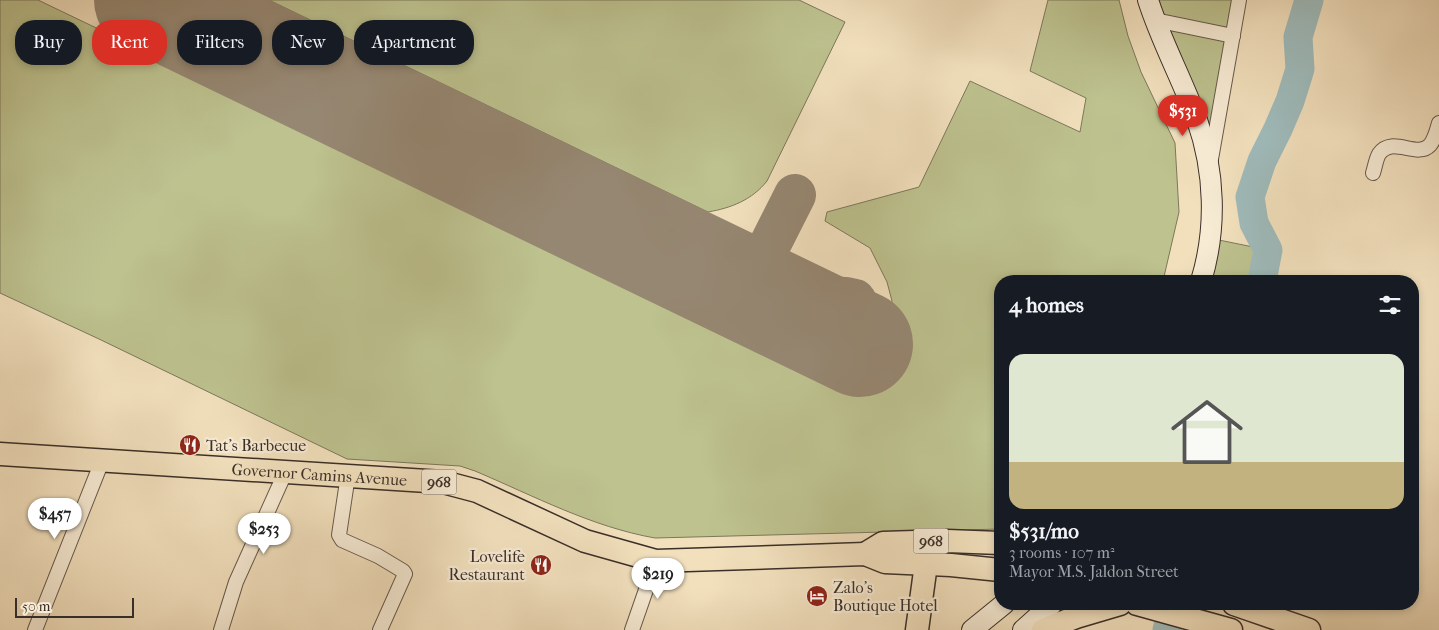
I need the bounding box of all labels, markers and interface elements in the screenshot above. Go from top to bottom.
chip: Buy [15,20,82,65]
chip: Rent [92,20,167,65]
chip: Filters [177,20,262,65]
chip: New [272,20,344,65]
chip: Apartment [354,20,474,65]
pin: $531 [1153,94,1213,137]
text: $531 [1169,101,1197,120]
icon: filters [1376,291,1404,319]
text: 4 homes [1009,293,1084,317]
icon: home [1162,387,1252,477]
restaurant icon: Tat's Barbecue [178,433,202,457]
place label: Tat's Barbecue [206,436,306,455]
street label: Governor Camins Avenue [231,460,408,490]
road number: 968 [422,470,456,494]
pin: $457 [25,498,85,540]
text: $457 [39,504,71,523]
pin: $253 [234,512,294,555]
text: $253 [249,519,279,538]
text: $531/mo [1009,519,1079,543]
road number: 968 [914,528,948,554]
text: 3 rooms · 107 m² [1009,543,1115,562]
place label: Lovelife Restaurant [449,547,525,584]
restaurant icon: Lovelife Restaurant [529,553,553,577]
pin: $219 [628,558,688,600]
text: Mayor M.S. Jaldon Street [1009,562,1179,581]
text: $219 [642,564,674,583]
place label: Zalo's Boutique Hotel [833,578,938,615]
hotel icon: Zalo's Boutique Hotel [805,584,829,608]
scale bar [15,595,134,618]
text: 50 m [22,598,50,615]

